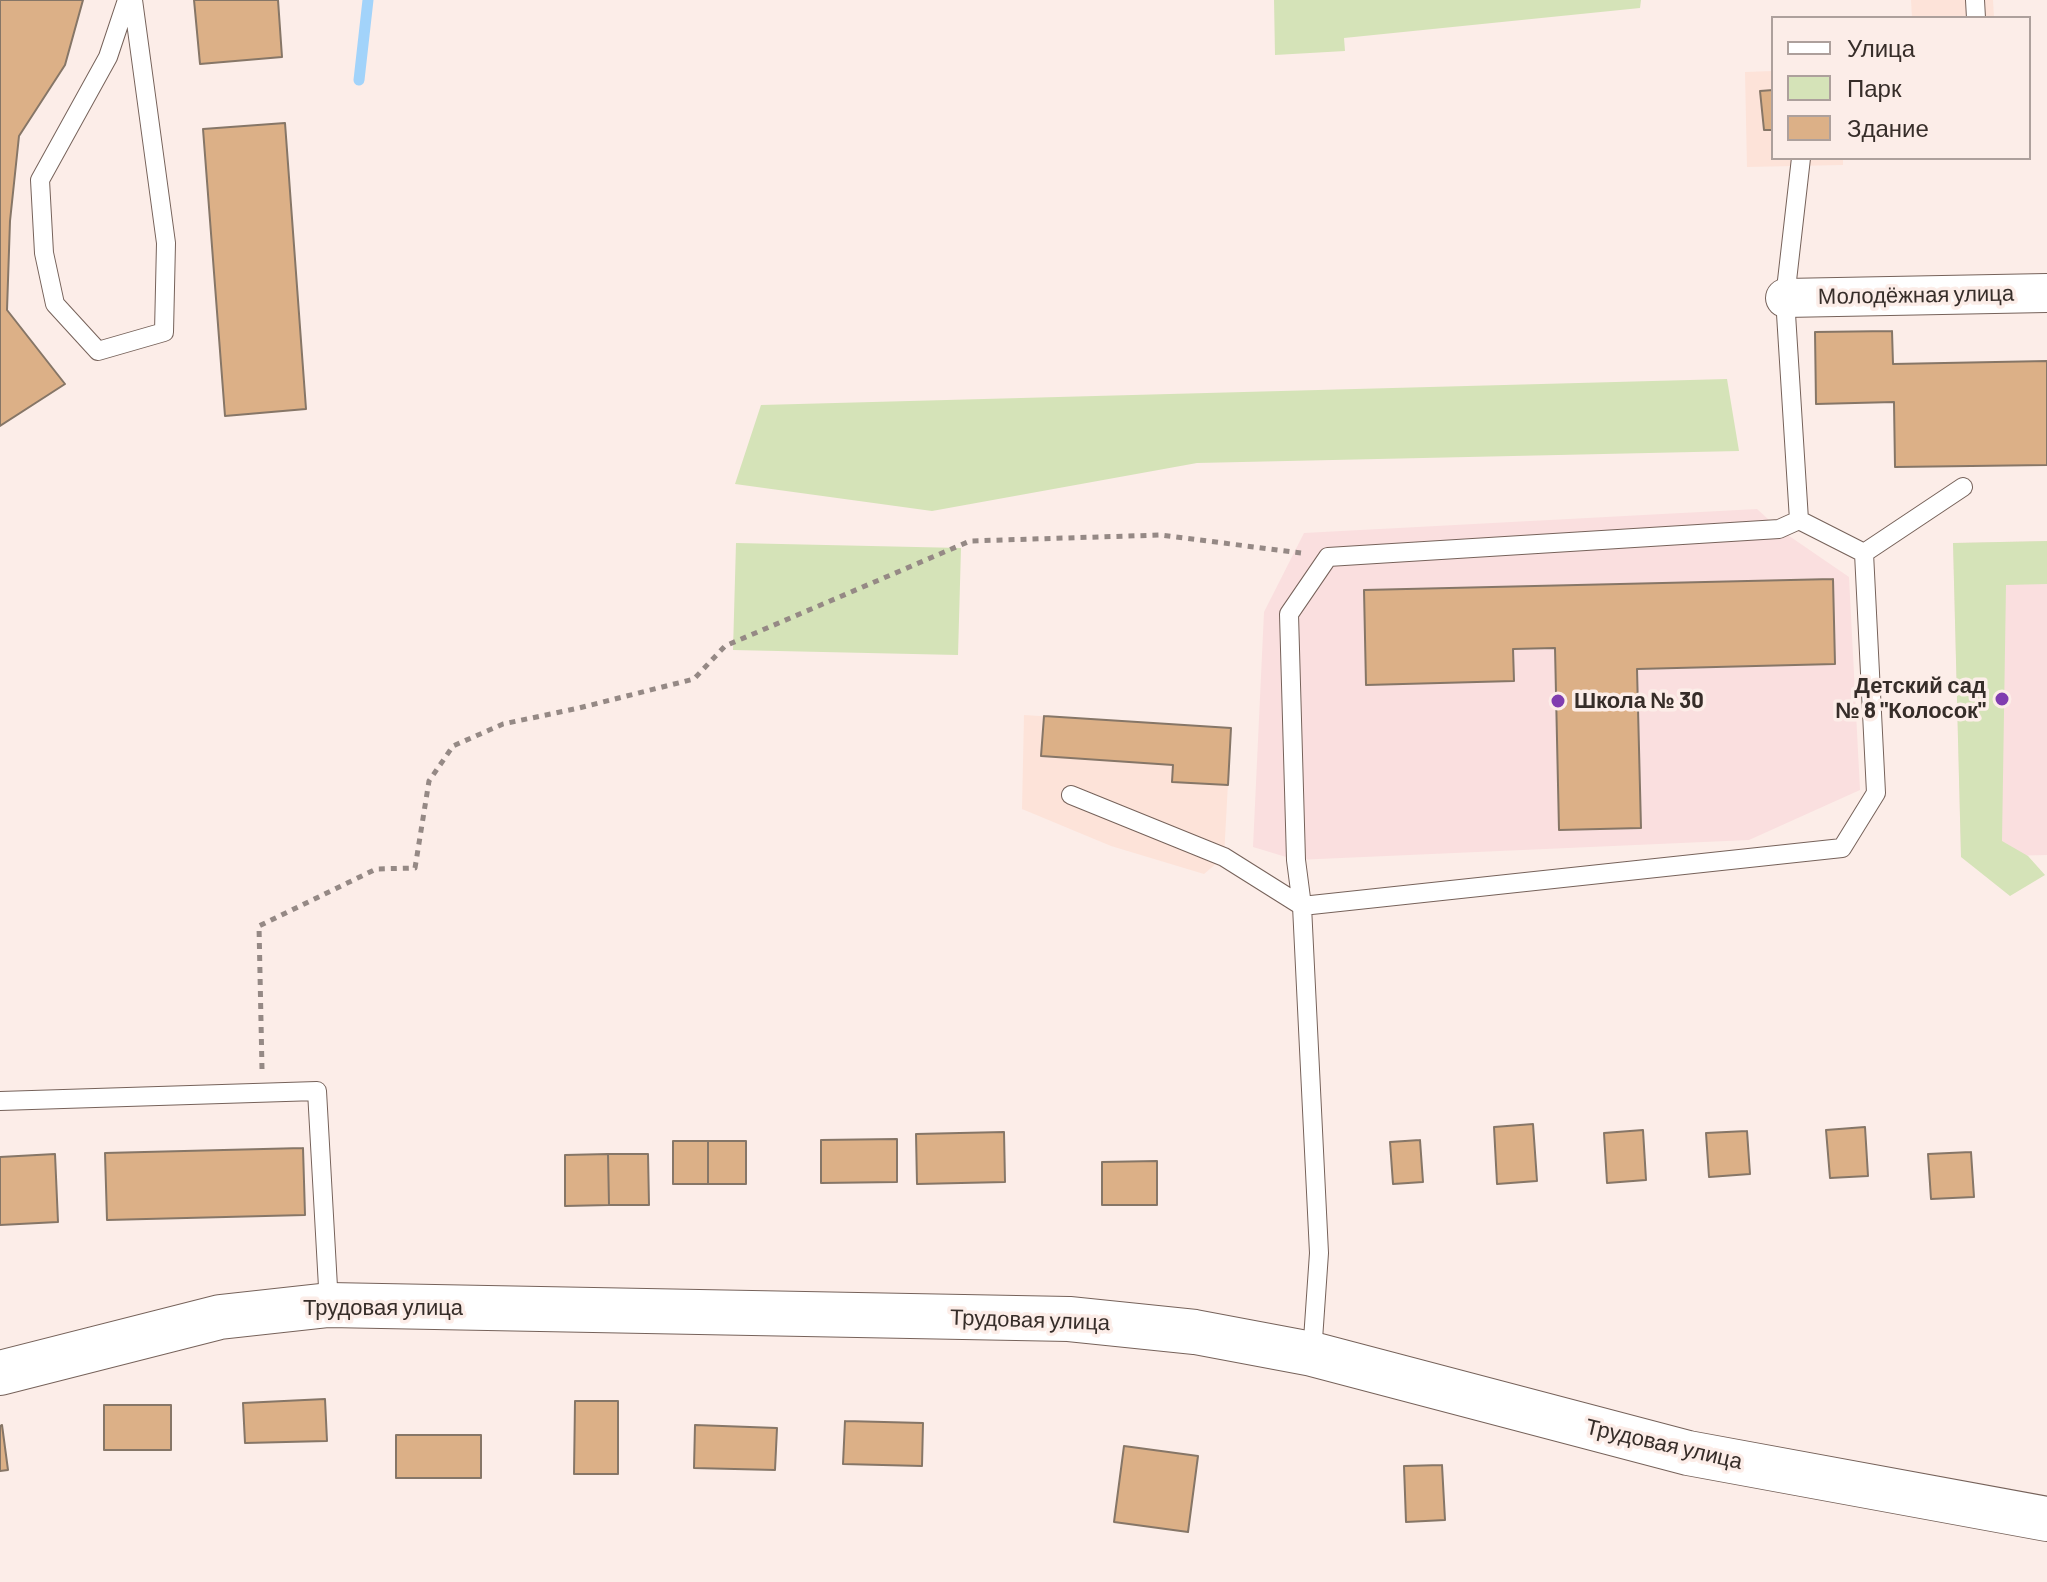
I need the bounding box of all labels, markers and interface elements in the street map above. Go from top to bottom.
legend [1771,16,2031,160]
text: Улица [1847,33,1915,62]
text: Парк [1847,73,1901,102]
text: Здание [1847,113,1929,142]
street label: Молодёжная улица [1818,280,2014,310]
place label: Детский сад № 8 "Колосок" [1835,673,1986,724]
place label: Школа № 30 [1574,688,1704,714]
marker: Детский сад № 8 "Колосок" [1993,690,2011,708]
marker: Школа № 30 [1549,692,1567,710]
street label: Трудовая улица [303,1295,463,1321]
street label: Трудовая улица [950,1304,1110,1336]
street label: Трудовая улица [1583,1413,1745,1475]

